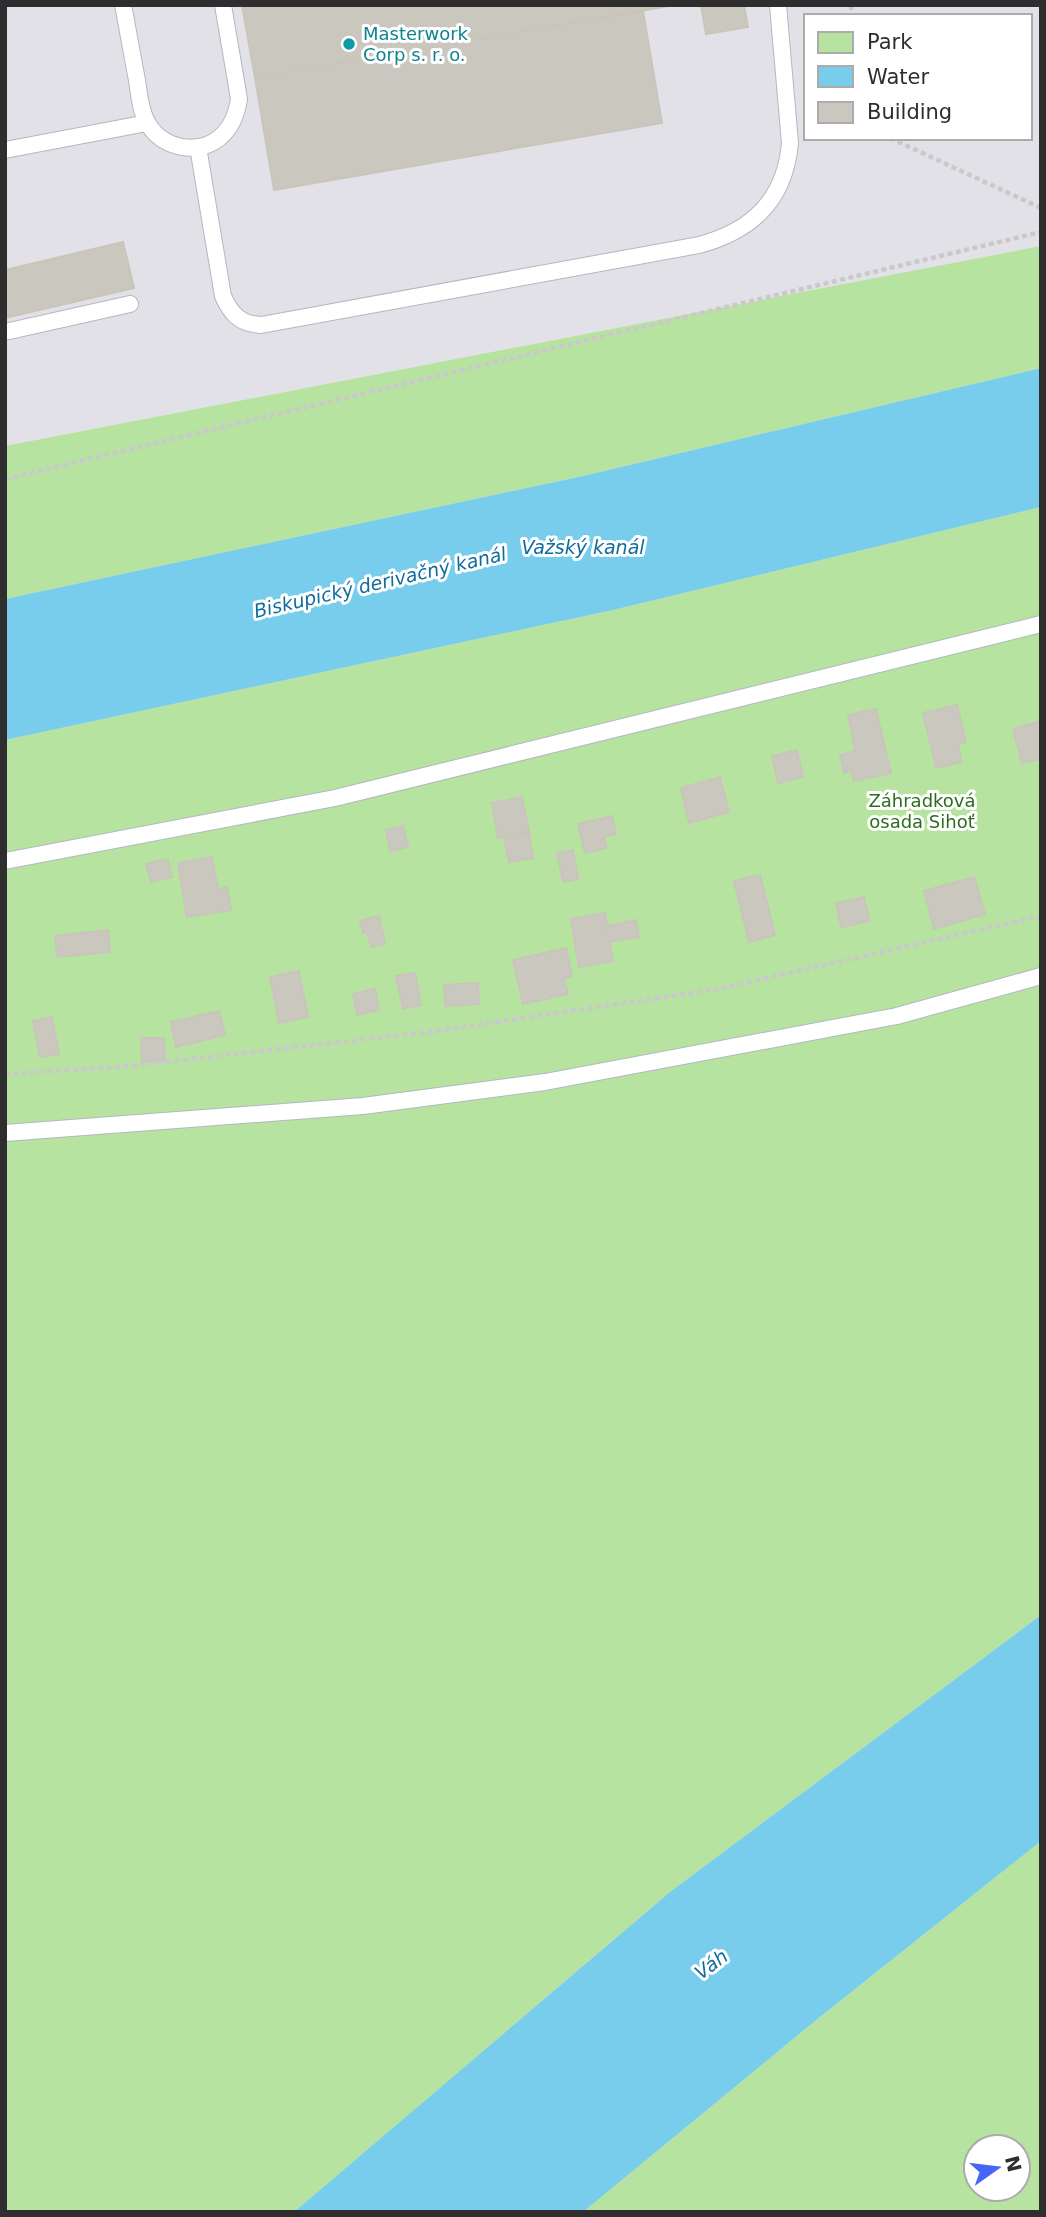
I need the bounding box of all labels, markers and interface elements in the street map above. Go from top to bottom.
legend [804,14,1032,140]
place label: Masterwork Corp s. r. o. [363,23,469,65]
text: Park [867,30,913,54]
marker: Masterwork Corp s. r. o. [341,36,357,52]
text: Water [867,65,929,89]
text: Building [867,100,952,124]
water label: Važský kanál [521,536,645,558]
water label: Biskupický derivačný kanál [252,542,509,622]
park label: Záhradková osada Sihoť [868,790,976,832]
water label: Váh [690,1945,732,1983]
north arrow [962,2133,1032,2203]
text: N [1001,2154,1026,2174]

